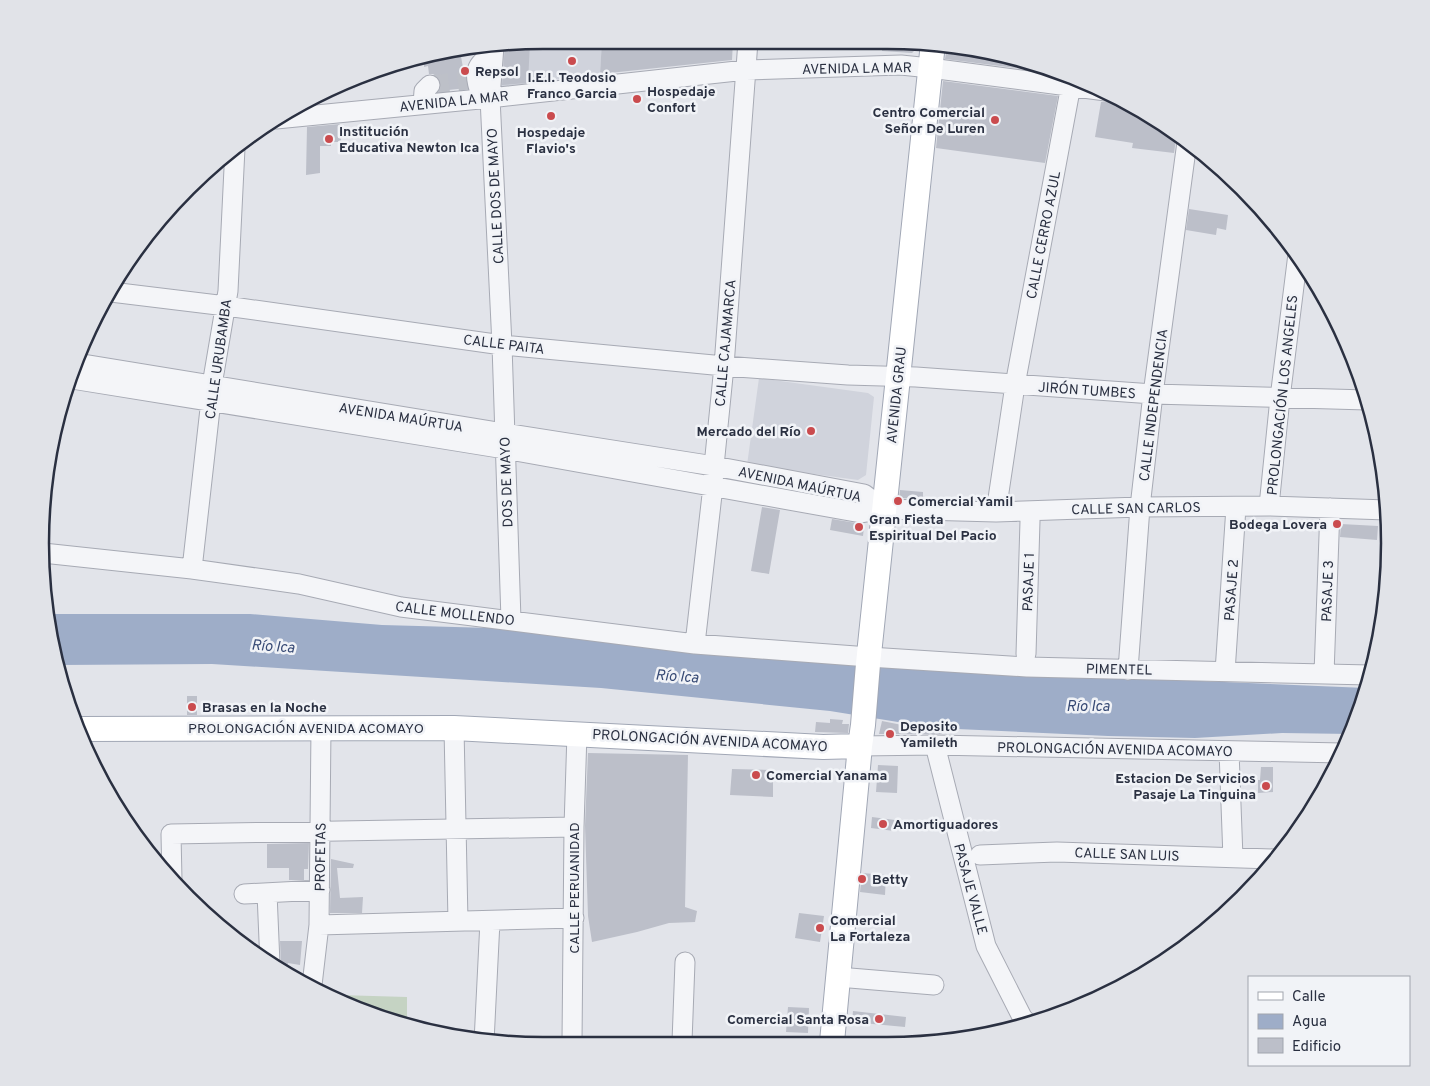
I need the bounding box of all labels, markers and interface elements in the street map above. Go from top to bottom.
marker: I.E.I. Teodosio Franco Garcia [566,55,578,67]
street label: AVENIDA LA MAR [802,60,912,79]
place label: Repsol [475,64,519,81]
marker: Repsol [459,65,471,77]
place label: I.E.I. Teodosio Franco Garcia [527,70,617,103]
place label: Hospedaje Confort [647,84,716,117]
street label: AVENIDA LA MAR [398,88,510,117]
marker: Hospedaje Confort [631,93,643,105]
place label: Centro Comercial Señor De Luren [873,105,985,138]
marker: Hospedaje Flavio's [545,110,557,122]
marker: Centro Comercial Señor De Luren [989,114,1001,126]
place label: Institución Educativa Newton Ica [339,124,479,157]
place label: Hospedaje Flavio's [517,125,586,158]
street label: CALLE DOS DE MAYO [484,128,509,264]
marker: Institución Educativa Newton Ica [323,133,335,145]
street label: CALLE CERRO AZUL [1024,170,1065,301]
street label: CALLE CAJAMARCA [712,279,741,407]
street label: PROLONGACIÓN LOS ANGELES [1264,294,1302,496]
street label: CALLE URUBAMBA [203,298,236,420]
street label: CALLE INDEPENDENCIA [1137,328,1172,482]
street label: CALLE PAITA [462,332,546,359]
street label: AVENIDA GRAU [884,346,911,445]
street label: JIRÓN TUMBES [1037,379,1137,403]
street label: AVENIDA MAÚRTUA [337,399,464,437]
place label: Mercado del Río [696,424,801,441]
marker: Mercado del Río [805,425,817,437]
street label: DOS DE MAYO [497,436,518,528]
street label: AVENIDA MAÚRTUA [736,463,863,507]
place label: Comercial Yamil [908,494,1013,511]
marker: Comercial Yamil [892,495,904,507]
street label: CALLE SAN CARLOS [1071,500,1201,519]
place label: Gran Fiesta Espiritual Del Pacio [869,512,997,545]
place label: Bodega Lovera [1229,517,1327,534]
marker: Bodega Lovera [1331,518,1343,530]
marker: Gran Fiesta Espiritual Del Pacio [853,521,865,533]
street label: PASAJE 1 [1020,552,1039,612]
street label: PASAJE 2 [1222,559,1243,622]
street label: PASAJE 3 [1319,560,1338,622]
street label: CALLE MOLLENDO [394,599,516,630]
water label: Río Ica [251,637,295,659]
street label: PIMENTEL [1086,661,1152,680]
water label: Río Ica [655,667,699,689]
water label: Río Ica [1066,698,1110,717]
place label: Brasas en la Noche [202,700,327,717]
marker: Brasas en la Noche [186,701,198,713]
place label: Deposito Yamileth [900,719,958,752]
street label: PROLONGACIÓN AVENIDA ACOMAYO [188,720,424,738]
street label: PROLONGACIÓN AVENIDA ACOMAYO [592,726,828,756]
marker: Deposito Yamileth [884,728,896,740]
street label: PROLONGACIÓN AVENIDA ACOMAYO [997,739,1233,761]
place label: Comercial Yanama [766,768,887,785]
marker: Comercial Yanama [750,769,762,781]
place label: Estacion De Servicios Pasaje La Tinguina [1115,771,1256,804]
marker: Estacion De Servicios Pasaje La Tinguina [1260,780,1272,792]
place label: Amortiguadores [893,817,999,834]
marker: Amortiguadores [877,818,889,830]
street label: CALLE PERUANIDAD [567,822,584,954]
street label: PROFETAS [312,823,331,892]
street label: PASAJE VALLE [949,842,990,937]
street label: CALLE SAN LUIS [1074,845,1180,866]
place label: Betty [872,872,908,889]
marker: Betty [856,873,868,885]
place label: Comercial La Fortaleza [830,913,910,946]
marker: Comercial La Fortaleza [814,922,826,934]
legend [1248,976,1410,1066]
text: Calle [1292,988,1326,1007]
place label: Comercial Santa Rosa [727,1012,869,1029]
marker: Comercial Santa Rosa [873,1013,885,1025]
text: Agua [1292,1013,1327,1032]
text: Edificio [1292,1038,1341,1057]

